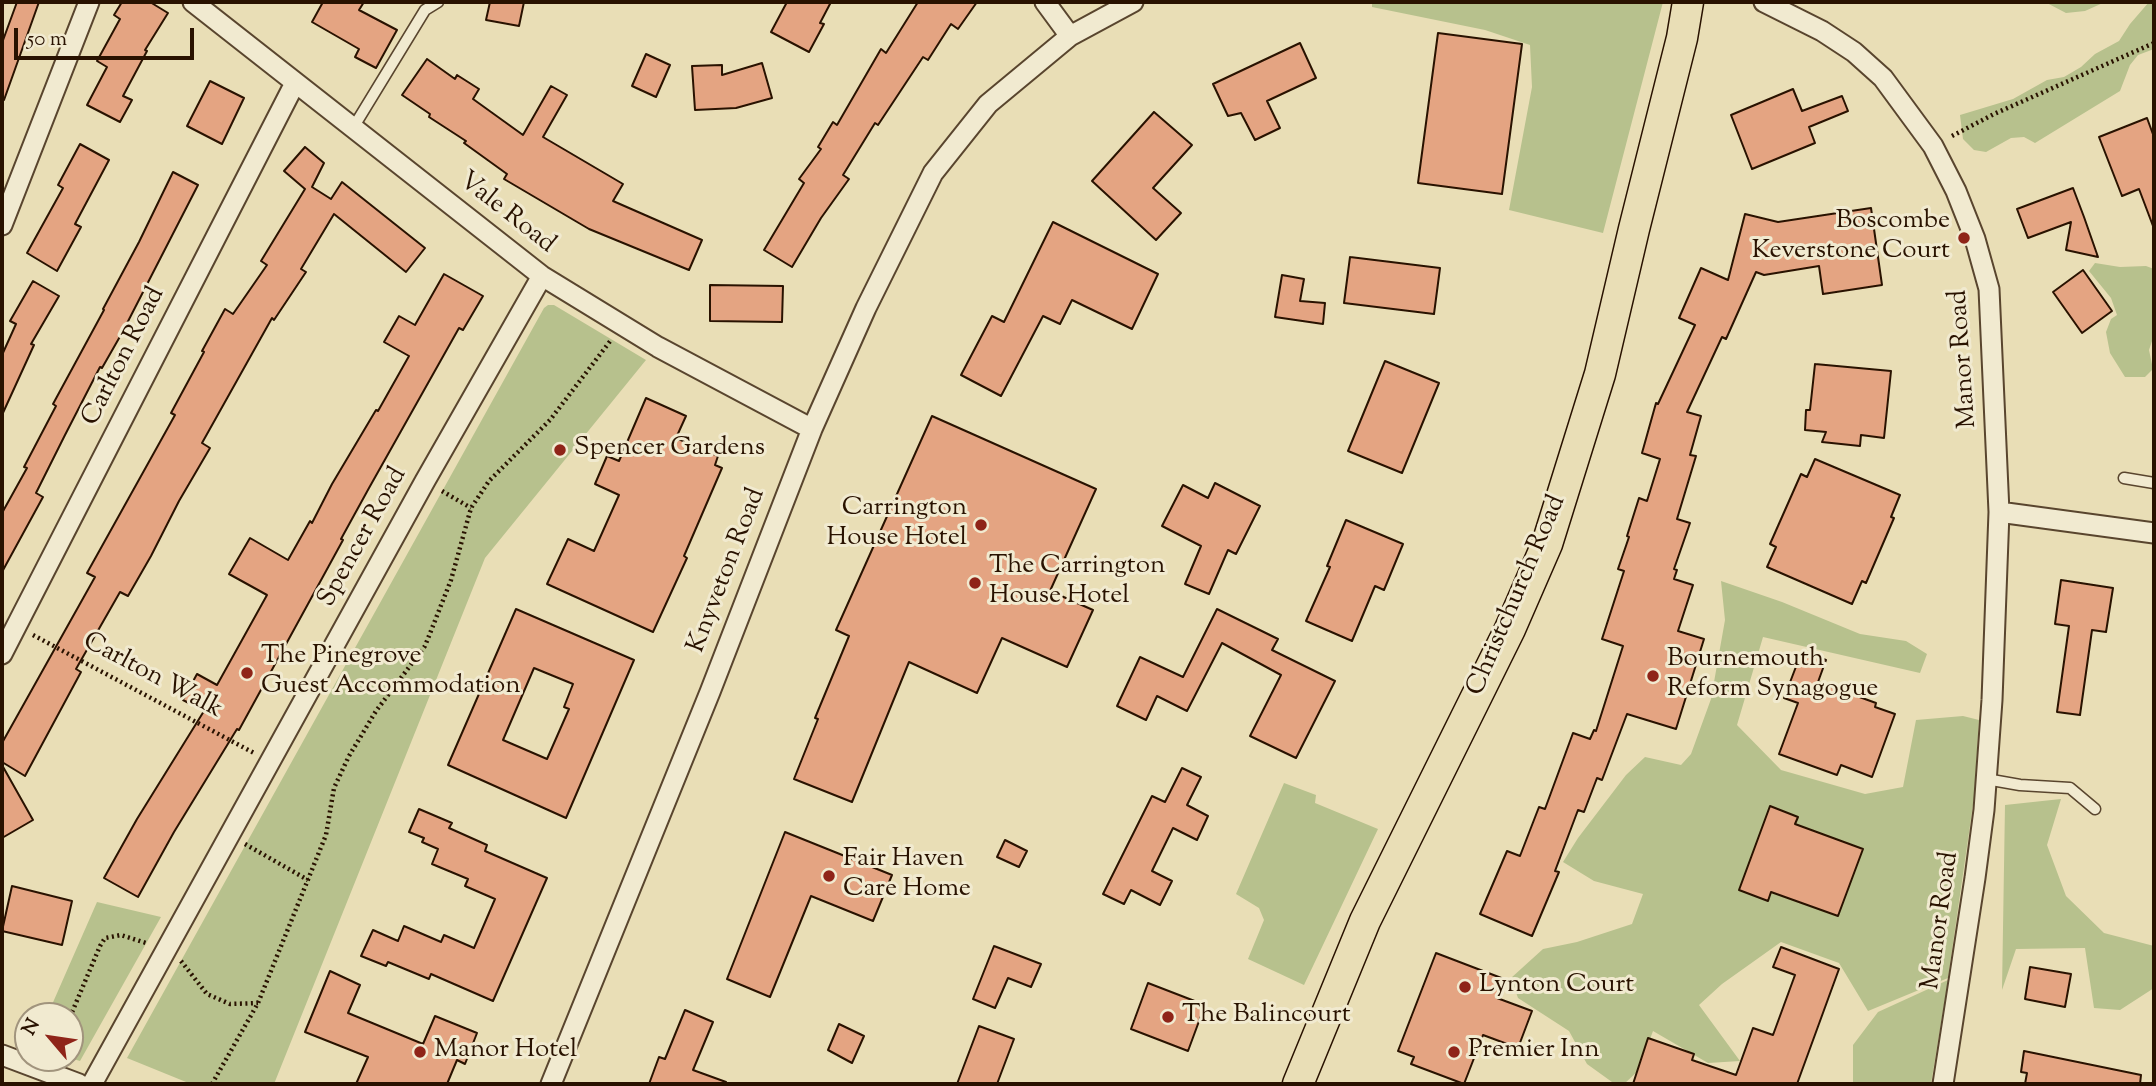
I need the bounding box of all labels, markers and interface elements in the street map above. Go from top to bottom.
scale bar [18,14,198,58]
text: 50 m [27,25,67,55]
street label: Vale Road [451,166,561,262]
place label: Boscombe Keverstone Court [1752,207,1950,268]
marker: Boscombe Keverstone Court [1956,230,1972,246]
street label: Carlton Road [77,283,173,431]
street label: Manor Road [1945,289,1985,429]
place label: Spencer Gardens [574,434,765,466]
marker: Spencer Gardens [552,442,568,458]
street label: Spencer Road [313,463,415,613]
street label: Knyveton Road [682,484,774,658]
street label: Christchurch Road [1462,491,1574,701]
place label: Carrington House Hotel [827,494,967,556]
marker: Carrington House Hotel [973,517,989,533]
place label: The Carrington House Hotel [989,552,1165,614]
marker: The Carrington House Hotel [967,575,983,591]
street label: Carlton Walk [77,627,227,727]
place label: The Pinegrove Guest Accommodation [261,642,521,704]
place label: Bournemouth Reform Synagogue [1667,645,1878,706]
marker: The Pinegrove Guest Accommodation [239,665,255,681]
marker: Bournemouth Reform Synagogue [1645,668,1661,684]
place label: Fair Haven Care Home [843,845,971,906]
street label: Manor Road [1917,850,1967,992]
marker: Fair Haven Care Home [821,868,837,884]
place label: Lynton Court [1479,971,1634,1003]
marker: Lynton Court [1457,979,1473,995]
place label: The Balincourt [1182,1001,1351,1033]
north arrow [14,1002,84,1072]
marker: The Balincourt [1160,1009,1176,1025]
text: N [16,1014,47,1041]
place label: Manor Hotel [434,1036,577,1068]
place label: Premier Inn [1468,1036,1600,1068]
marker: Manor Hotel [412,1044,428,1060]
marker: Premier Inn [1446,1044,1462,1060]

